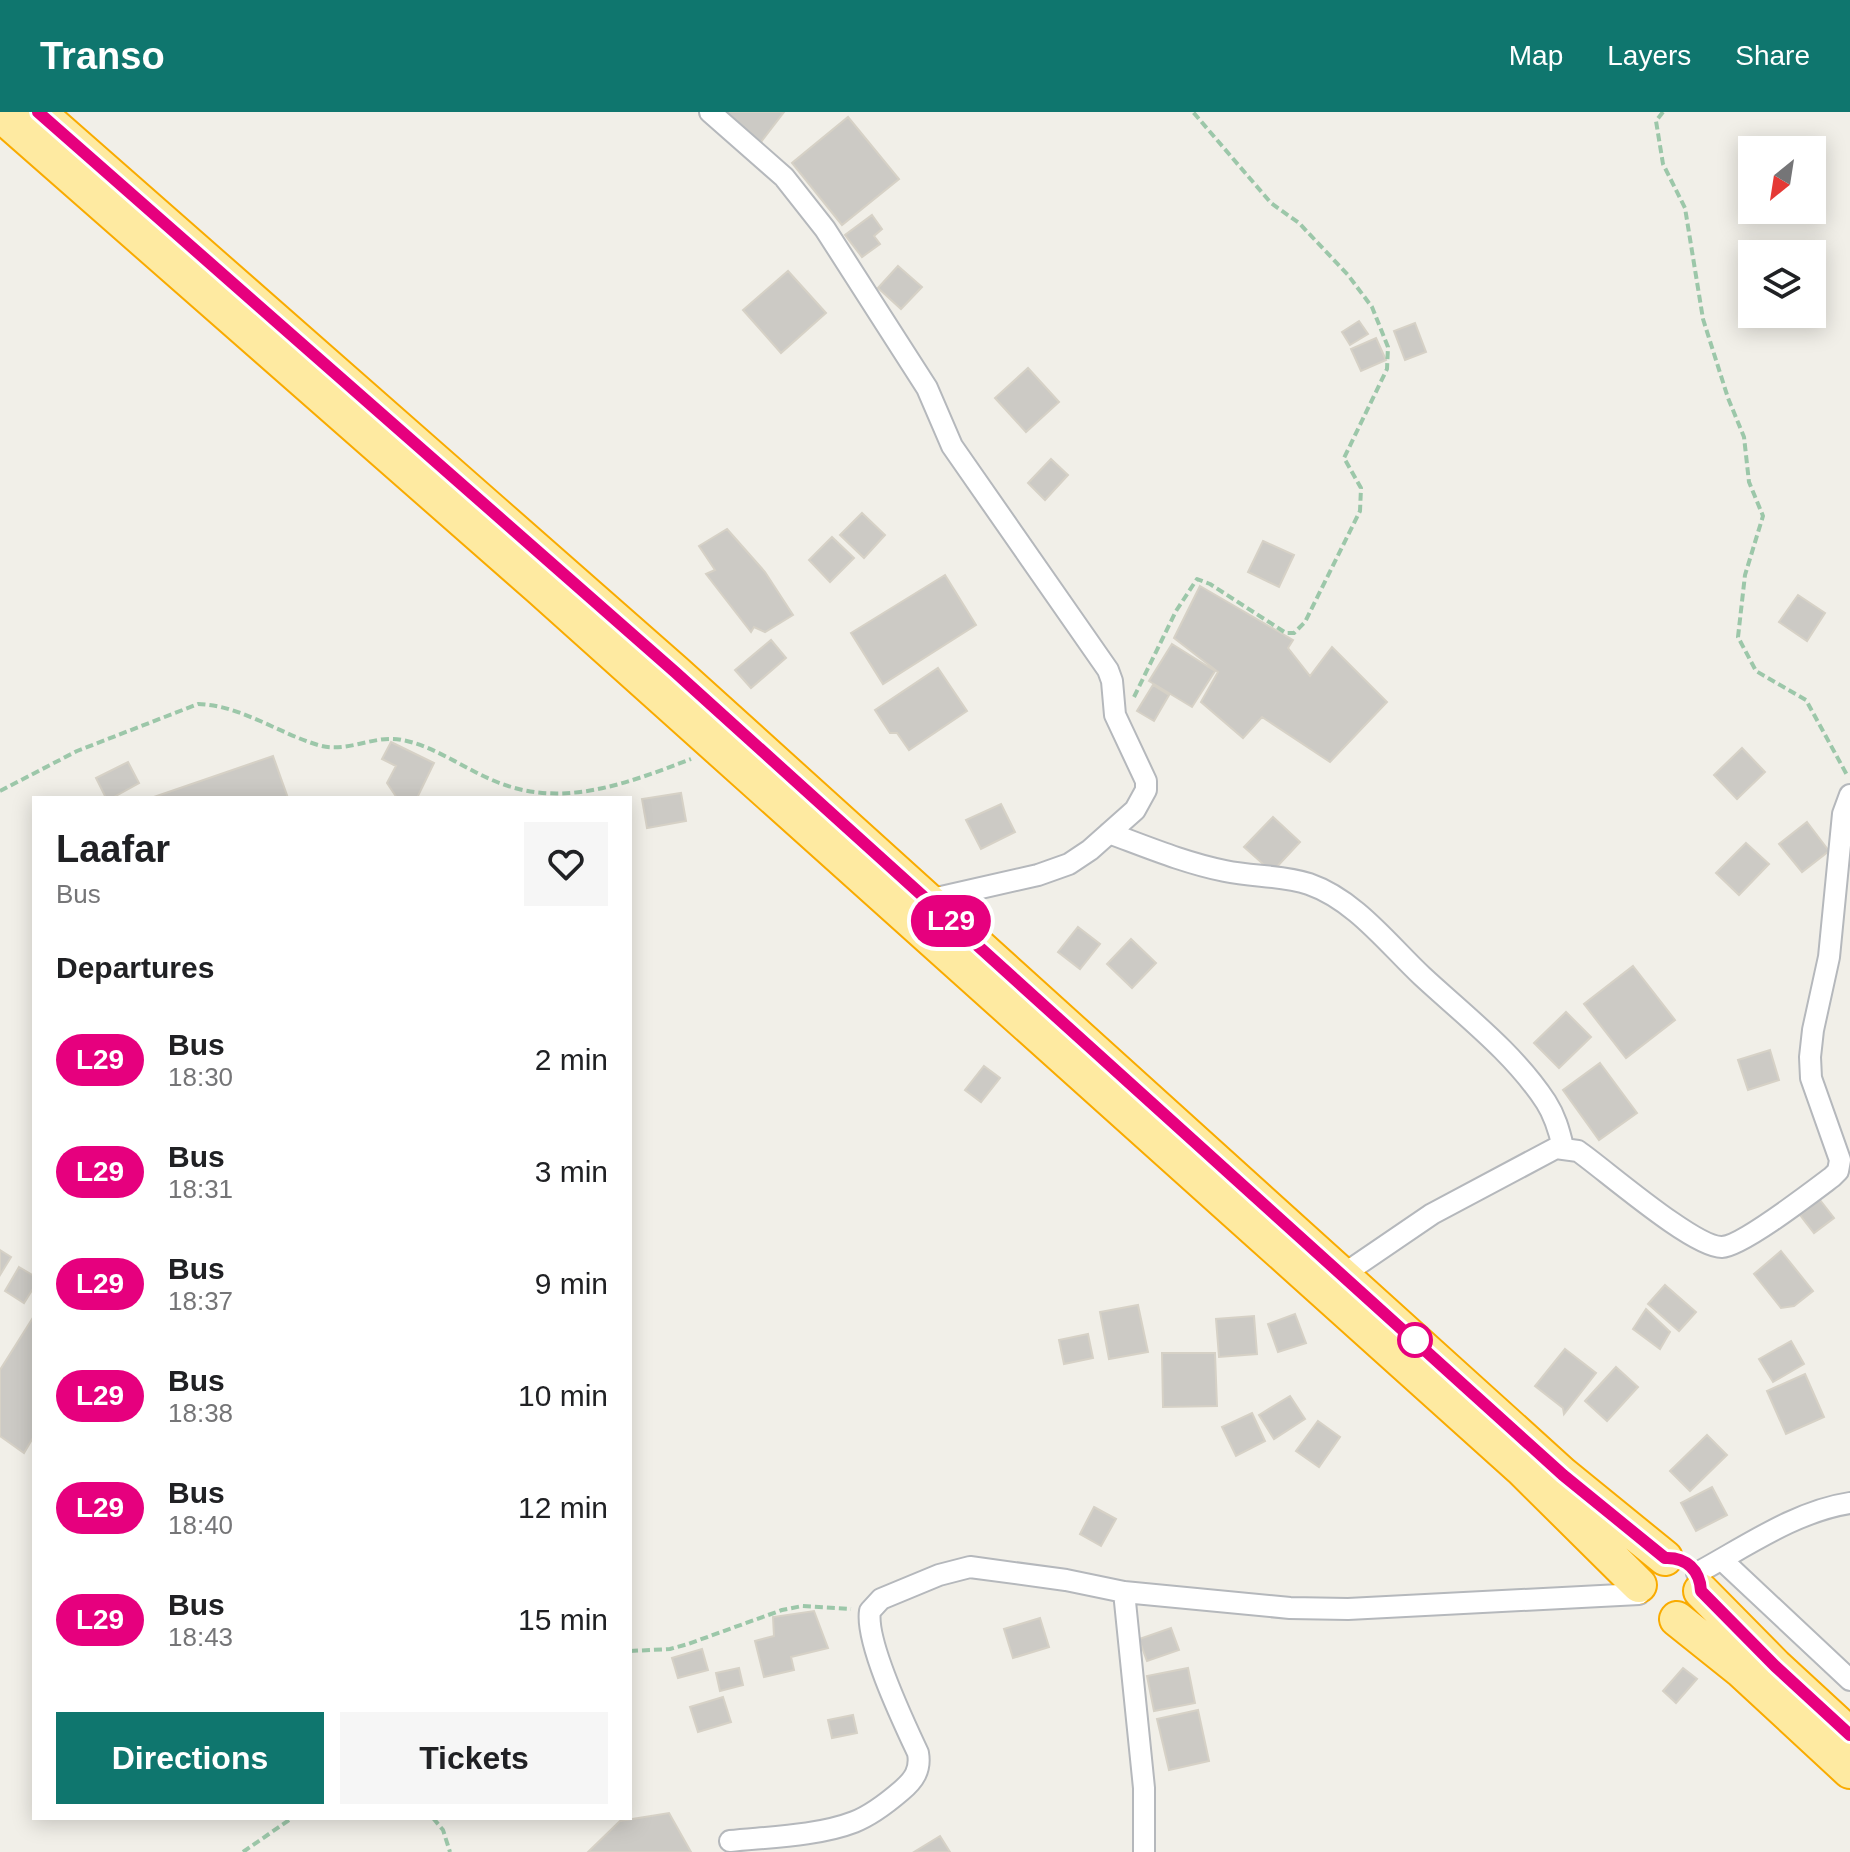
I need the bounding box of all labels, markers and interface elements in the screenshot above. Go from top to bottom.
text: Transo [40,35,165,77]
text: Map [1509,40,1563,71]
text: Layers [1607,40,1691,71]
text: Share [1735,40,1810,71]
north arrow [1738,136,1826,224]
map controls [1738,136,1826,328]
button: layers [1738,240,1826,328]
button: heart [524,822,608,906]
text: Laafar [56,828,170,870]
text: Bus [56,879,101,909]
line badge: L29 [905,895,997,947]
text: L29 [927,905,975,936]
text: Departures [56,951,214,984]
text: Bus [168,1028,225,1061]
text: 2 min [535,1043,608,1076]
text: L29 [76,1044,124,1075]
text: 18:30 [168,1062,233,1092]
text: Bus [168,1140,225,1173]
text: 3 min [535,1155,608,1188]
text: L29 [76,1156,124,1187]
text: 18:31 [168,1174,233,1204]
text: Bus [168,1252,225,1285]
text: 9 min [535,1267,608,1300]
text: L29 [76,1268,124,1299]
text: 18:37 [168,1286,233,1316]
unlabelled marker [1398,1323,1432,1357]
text: Bus [168,1364,225,1397]
text: 10 min [518,1379,608,1412]
text: L29 [76,1380,124,1411]
text: 18:38 [168,1398,233,1428]
text: Bus [168,1476,225,1509]
text: 12 min [518,1491,608,1524]
text: L29 [76,1492,124,1523]
text: 18:40 [168,1510,233,1540]
text: Bus [168,1588,225,1621]
text: 15 min [518,1603,608,1636]
text: L29 [76,1604,124,1635]
text: 18:43 [168,1622,233,1652]
button: Directions [56,1712,324,1804]
button: Tickets [340,1712,608,1804]

